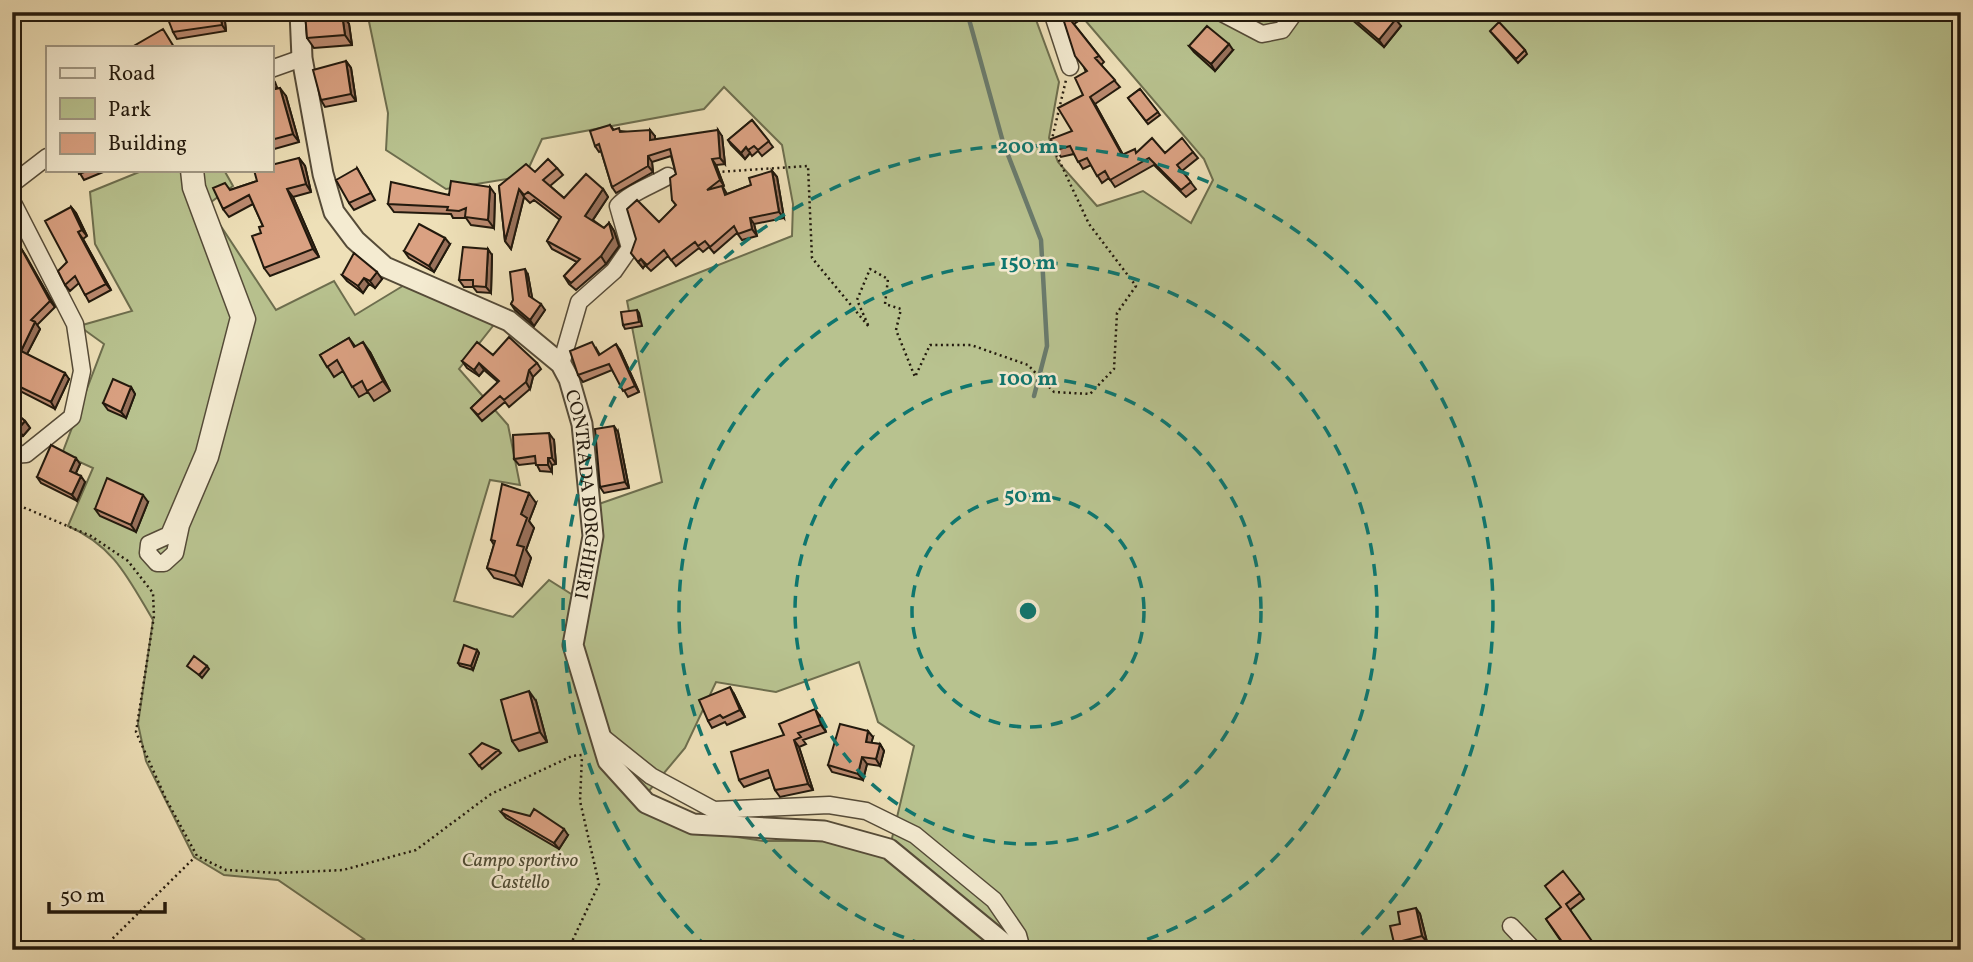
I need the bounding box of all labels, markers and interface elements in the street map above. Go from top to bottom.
legend [46,46,273,172]
text: Road [108,60,155,89]
text: Park [108,96,151,125]
text: Building [108,130,187,159]
text: 200 m [997,133,1059,162]
text: 150 m [1000,249,1056,278]
text: 100 m [998,365,1058,394]
street label: CONTRADA BORGHIERI [558,387,604,601]
text: 50 m [1004,482,1052,511]
centre of rings [1016,599,1040,623]
park label: Campo sportivo Castello [462,848,579,896]
scale bar [49,871,164,915]
text: 50 m [60,882,105,911]

